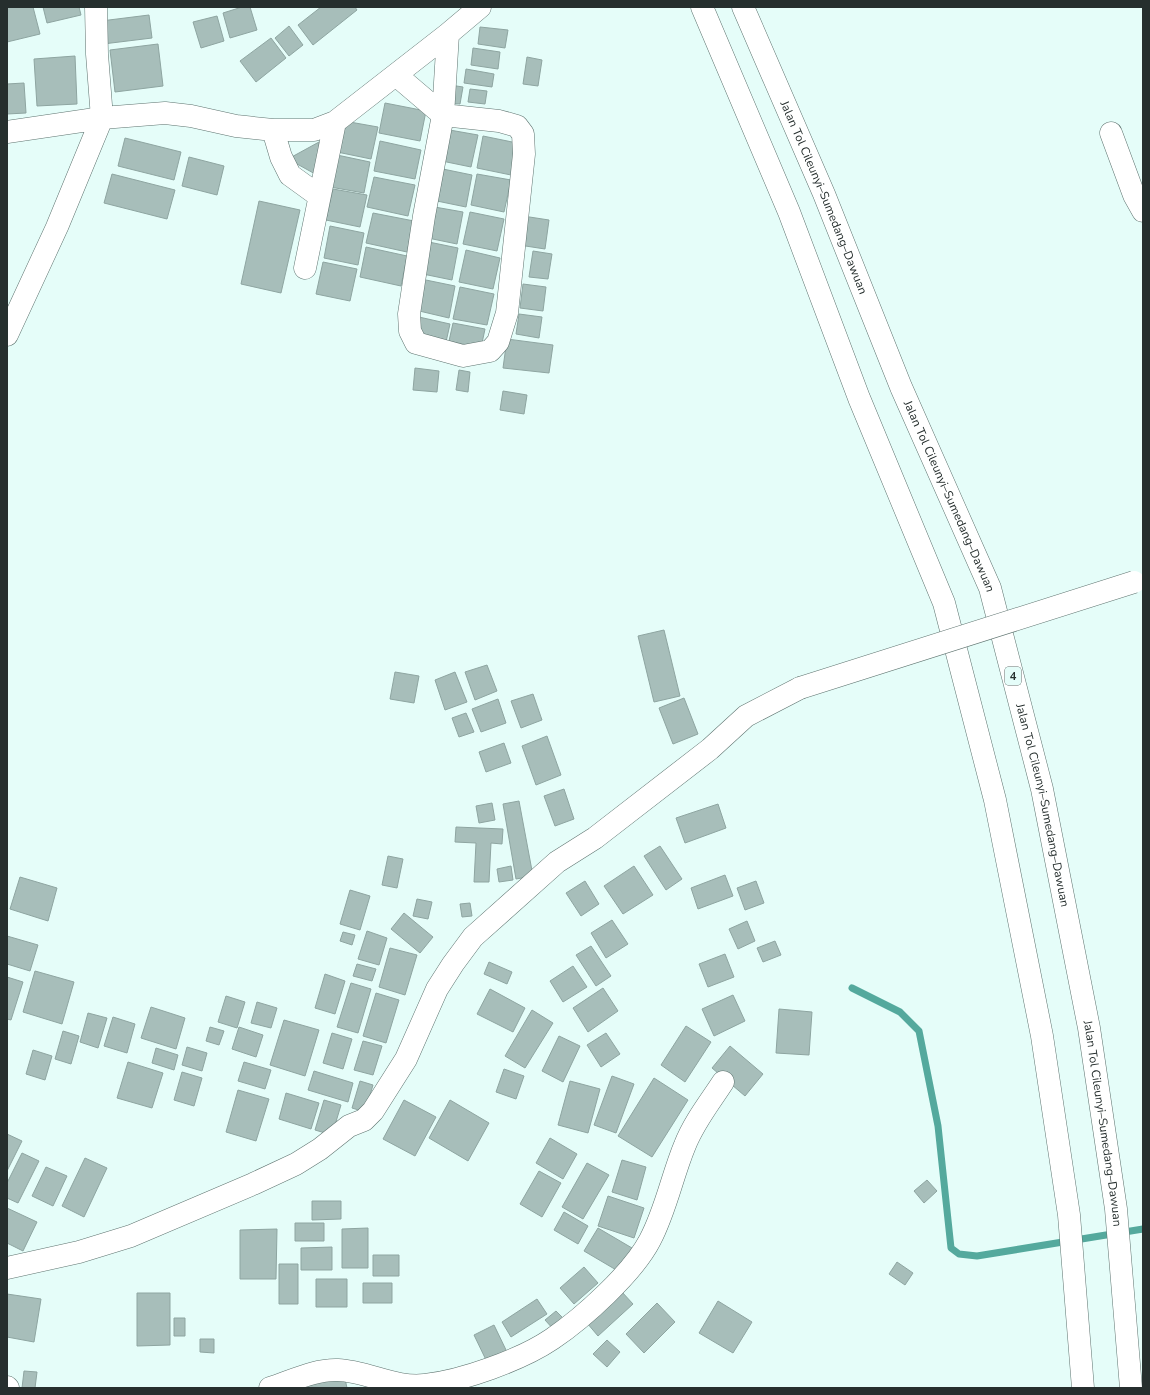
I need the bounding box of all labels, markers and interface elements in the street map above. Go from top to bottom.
street label: Jalan Tol Cileunyi–Sumedang–Dawuan [776,97,871,297]
street label: Jalan Tol Cileunyi–Sumedang–Dawuan [900,397,999,594]
road number: 4 [1005,667,1021,685]
street label: Jalan Tol Cileunyi–Sumedang–Dawuan [1012,701,1073,908]
street label: Jalan Tol Cileunyi–Sumedang–Dawuan [1079,1018,1125,1227]

